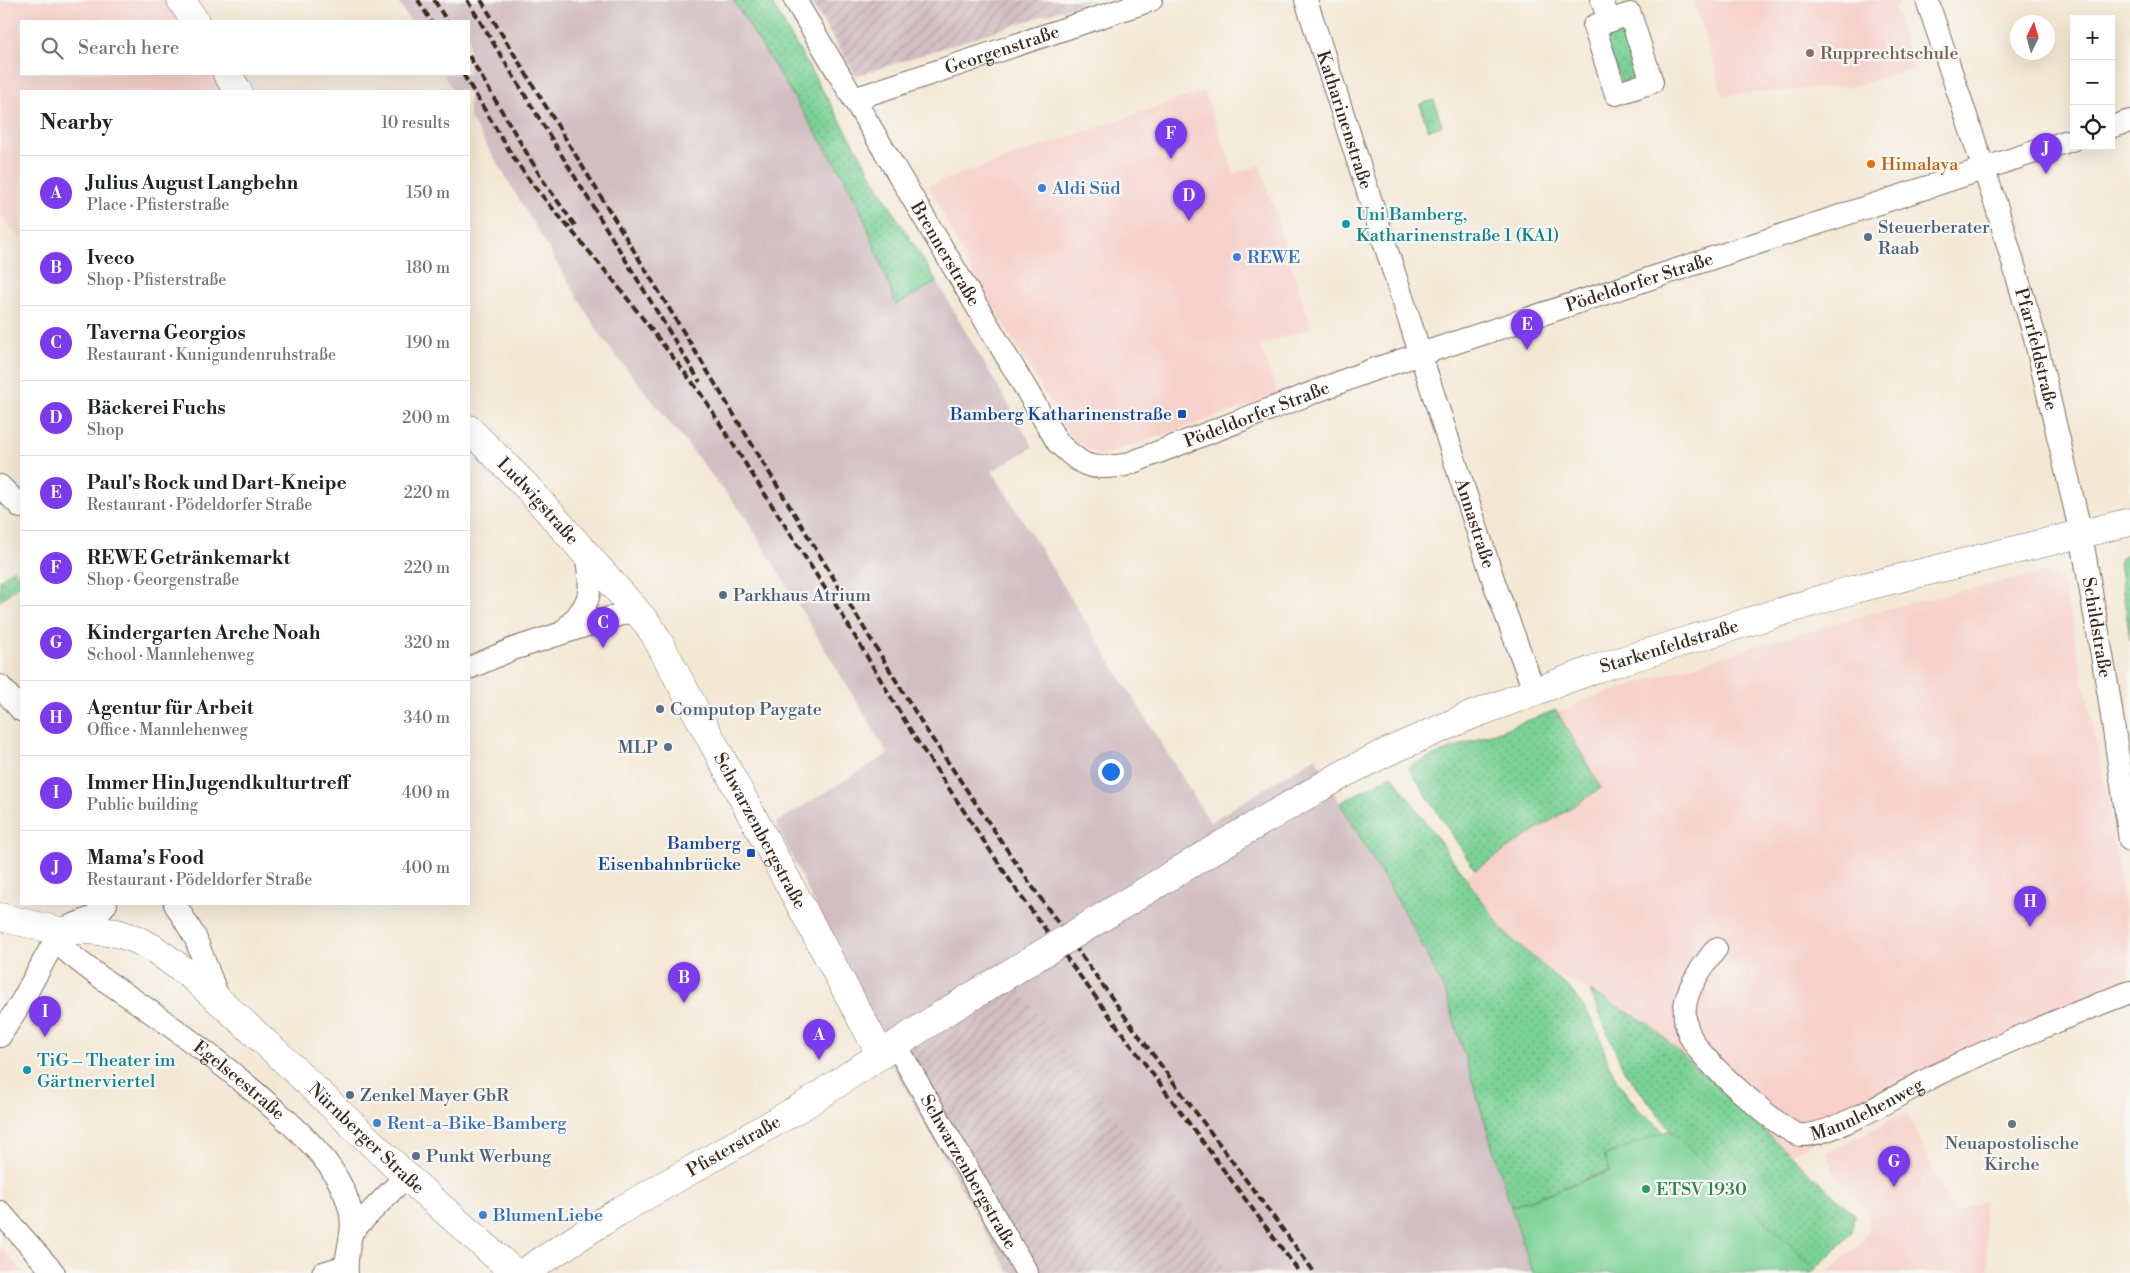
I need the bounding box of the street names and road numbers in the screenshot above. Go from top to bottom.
street label: Georgenstraße [942,20,1062,79]
street label: Katharinenstraße [1312,48,1378,192]
street label: Brennerstraße [905,196,986,310]
street label: Pödeldorfer Straße [1563,247,1716,317]
street label: Pfarrfeldstraße [2010,285,2063,413]
street label: Pödeldorfer Straße [1181,376,1333,453]
street label: Ludwigstraße [492,452,584,550]
street label: Annastraße [1449,474,1500,571]
street label: Schildstraße [2077,575,2117,680]
street label: Starkenfeldstraße [1597,614,1741,678]
street label: Schwarzenbergstraße [709,748,812,913]
street label: Egelseestraße [189,1035,290,1125]
street label: Mannlehenweg [1808,1072,1928,1146]
street label: Nürnberger Straße [304,1078,429,1199]
street label: Schwarzenbergstraße [915,1090,1022,1253]
street label: Pfisterstraße [682,1110,785,1182]

